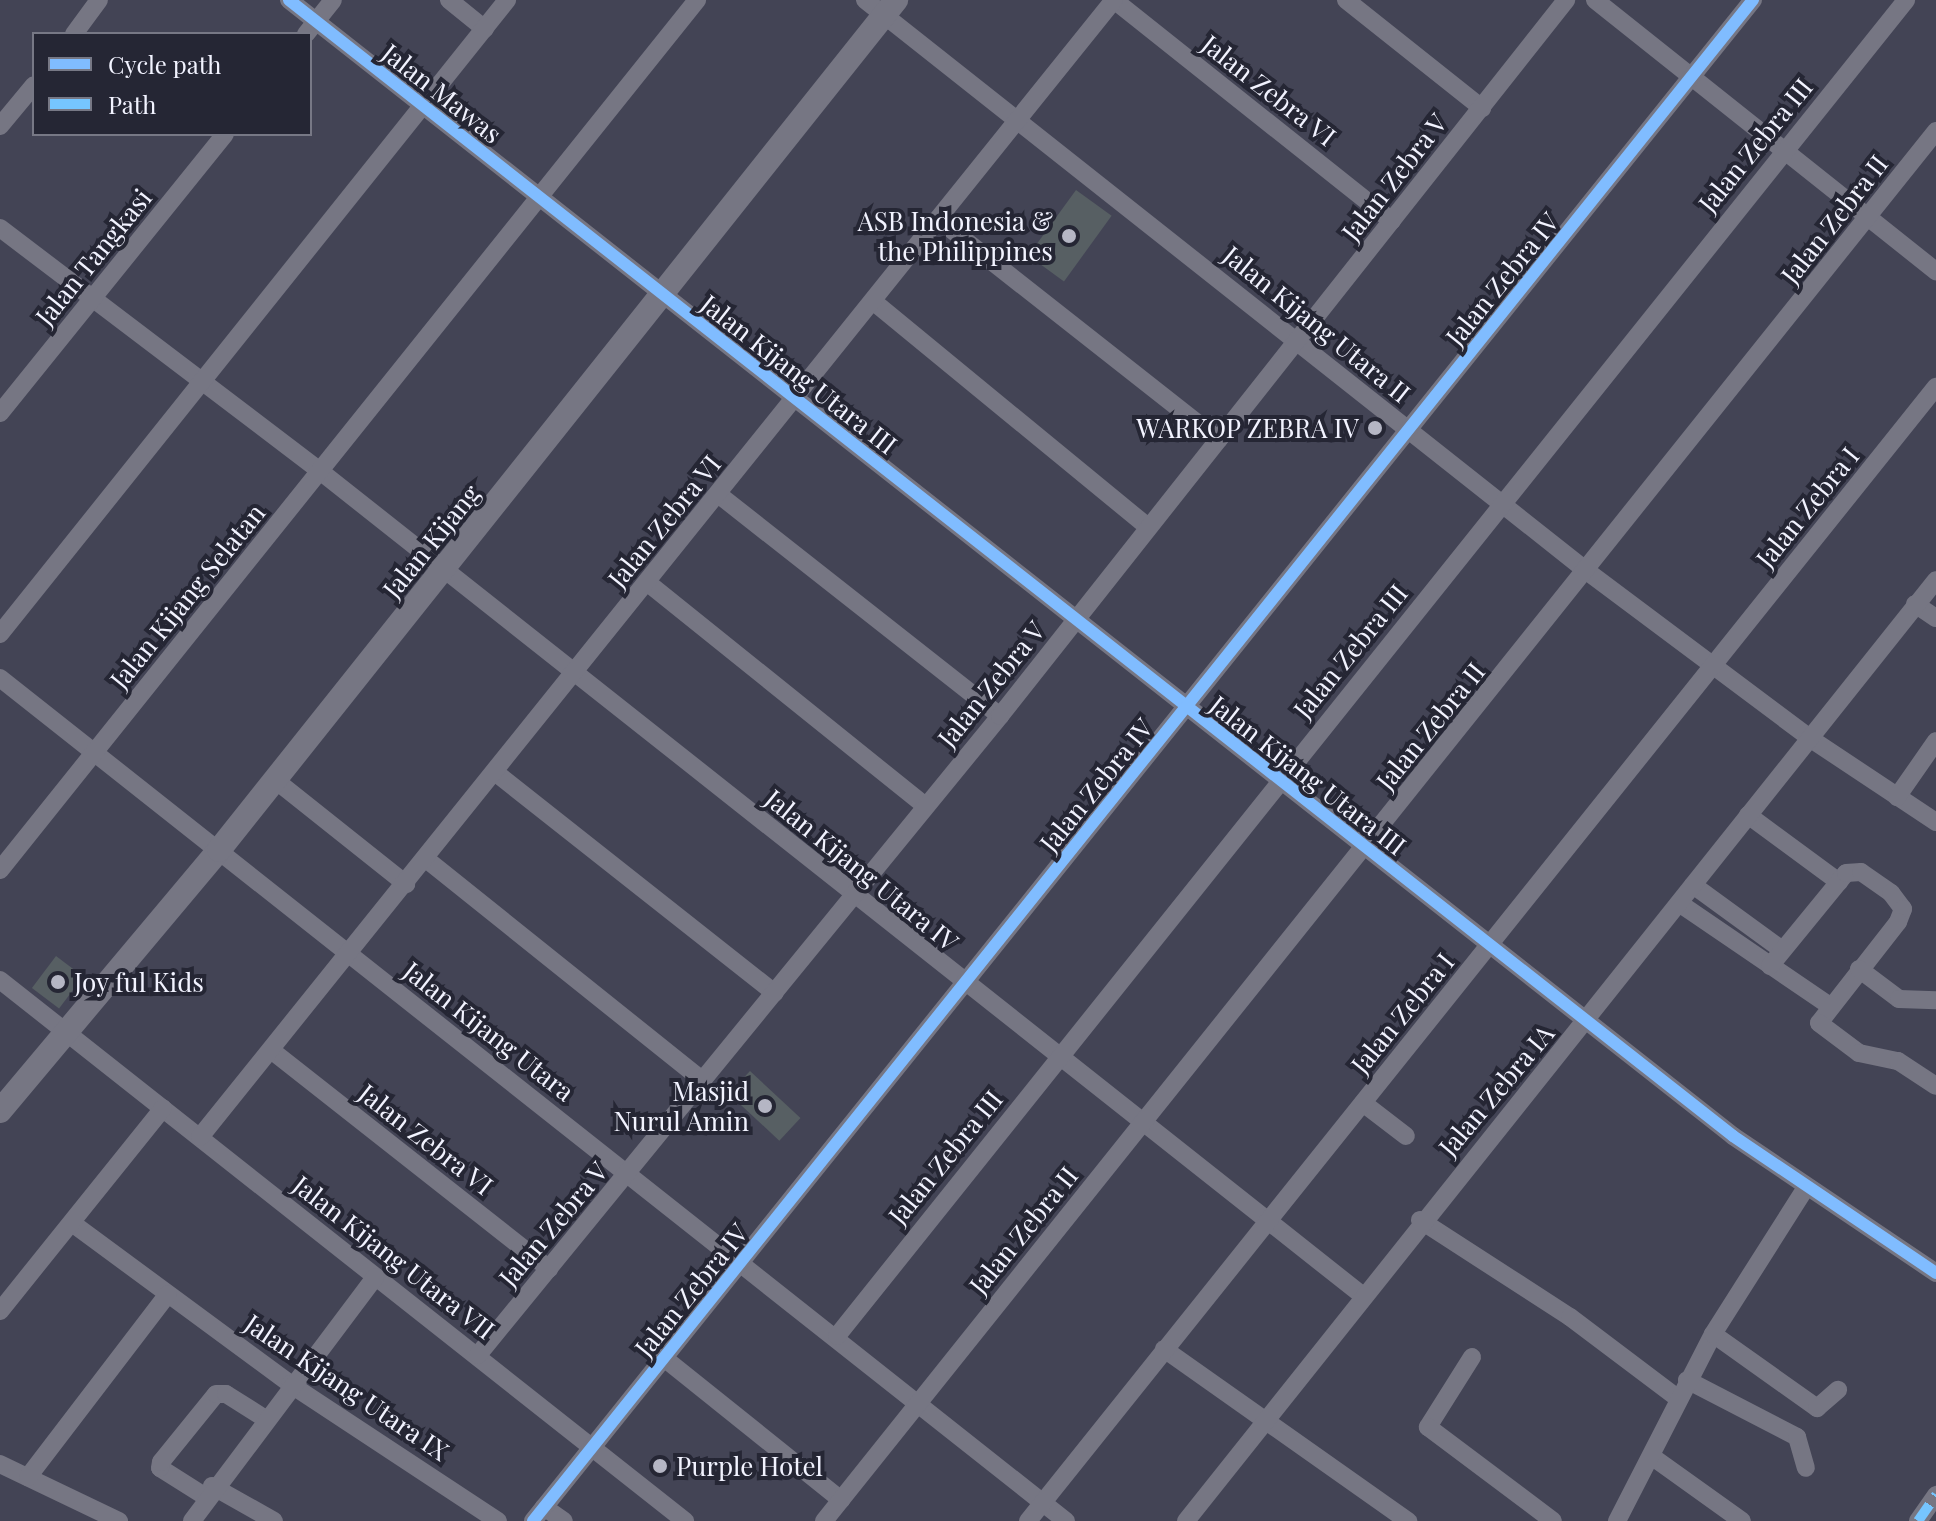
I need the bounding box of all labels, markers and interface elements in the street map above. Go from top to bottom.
street label: Jalan Zebra VI [1195,28,1343,152]
legend [32,32,312,136]
street label: Jalan Mawas [376,37,508,149]
text: Cycle path [108,48,221,80]
street label: Jalan Zebra III [1691,72,1819,218]
text: Path [108,88,156,120]
street label: Jalan Zebra V [1334,107,1454,247]
street label: Jalan Zebra II [1774,148,1894,290]
street label: Jalan Tangkasi [28,182,158,332]
place label: ASB Indonesia & the Philippines [857,205,1053,266]
street label: Jalan Zebra IV [1439,206,1565,352]
marker: ASB Indonesia & the Philippines [1060,227,1078,245]
street label: Jalan Kijang Utara II [1217,239,1417,409]
street label: Jalan Kijang Utara III [695,288,903,460]
place label: WARKOP ZEBRA IV [1136,412,1359,444]
marker: WARKOP ZEBRA IV [1366,419,1384,437]
street label: Jalan Zebra I [1749,440,1865,574]
street label: Jalan Zebra VI [601,448,727,594]
street label: Jalan Kijang [376,478,486,604]
street label: Jalan Kijang Selatan [103,497,271,695]
street label: Jalan Zebra III [1286,578,1414,724]
street label: Jalan Zebra V [931,614,1051,754]
street label: Jalan Zebra II [1369,656,1491,796]
street label: Jalan Kijang Utara III [1204,689,1412,861]
street label: Jalan Zebra IV [1033,712,1159,858]
street label: Jalan Kijang Utara IV [759,783,965,957]
street label: Jalan Zebra I [1344,946,1460,1080]
street label: Jalan Kijang Utara [398,955,580,1107]
place label: Joy ful Kids [74,966,205,998]
marker: Joy ful Kids [49,973,67,991]
street label: Jalan Zebra IA [1432,1018,1560,1162]
place label: Masjid Nurul Amin [613,1075,749,1136]
street label: Jalan Zebra VI [352,1077,500,1201]
street label: Jalan Zebra III [881,1084,1009,1230]
marker: Masjid Nurul Amin [756,1097,774,1115]
street label: Jalan Zebra V [492,1155,614,1293]
street label: Jalan Zebra II [962,1160,1084,1300]
street label: Jalan Kijang Utara VII [287,1168,501,1346]
street label: Jalan Zebra IV [628,1217,754,1363]
street label: Jalan Kijang Utara IX [239,1307,455,1467]
place label: Purple Hotel [676,1450,823,1482]
marker: Purple Hotel [651,1457,669,1475]

